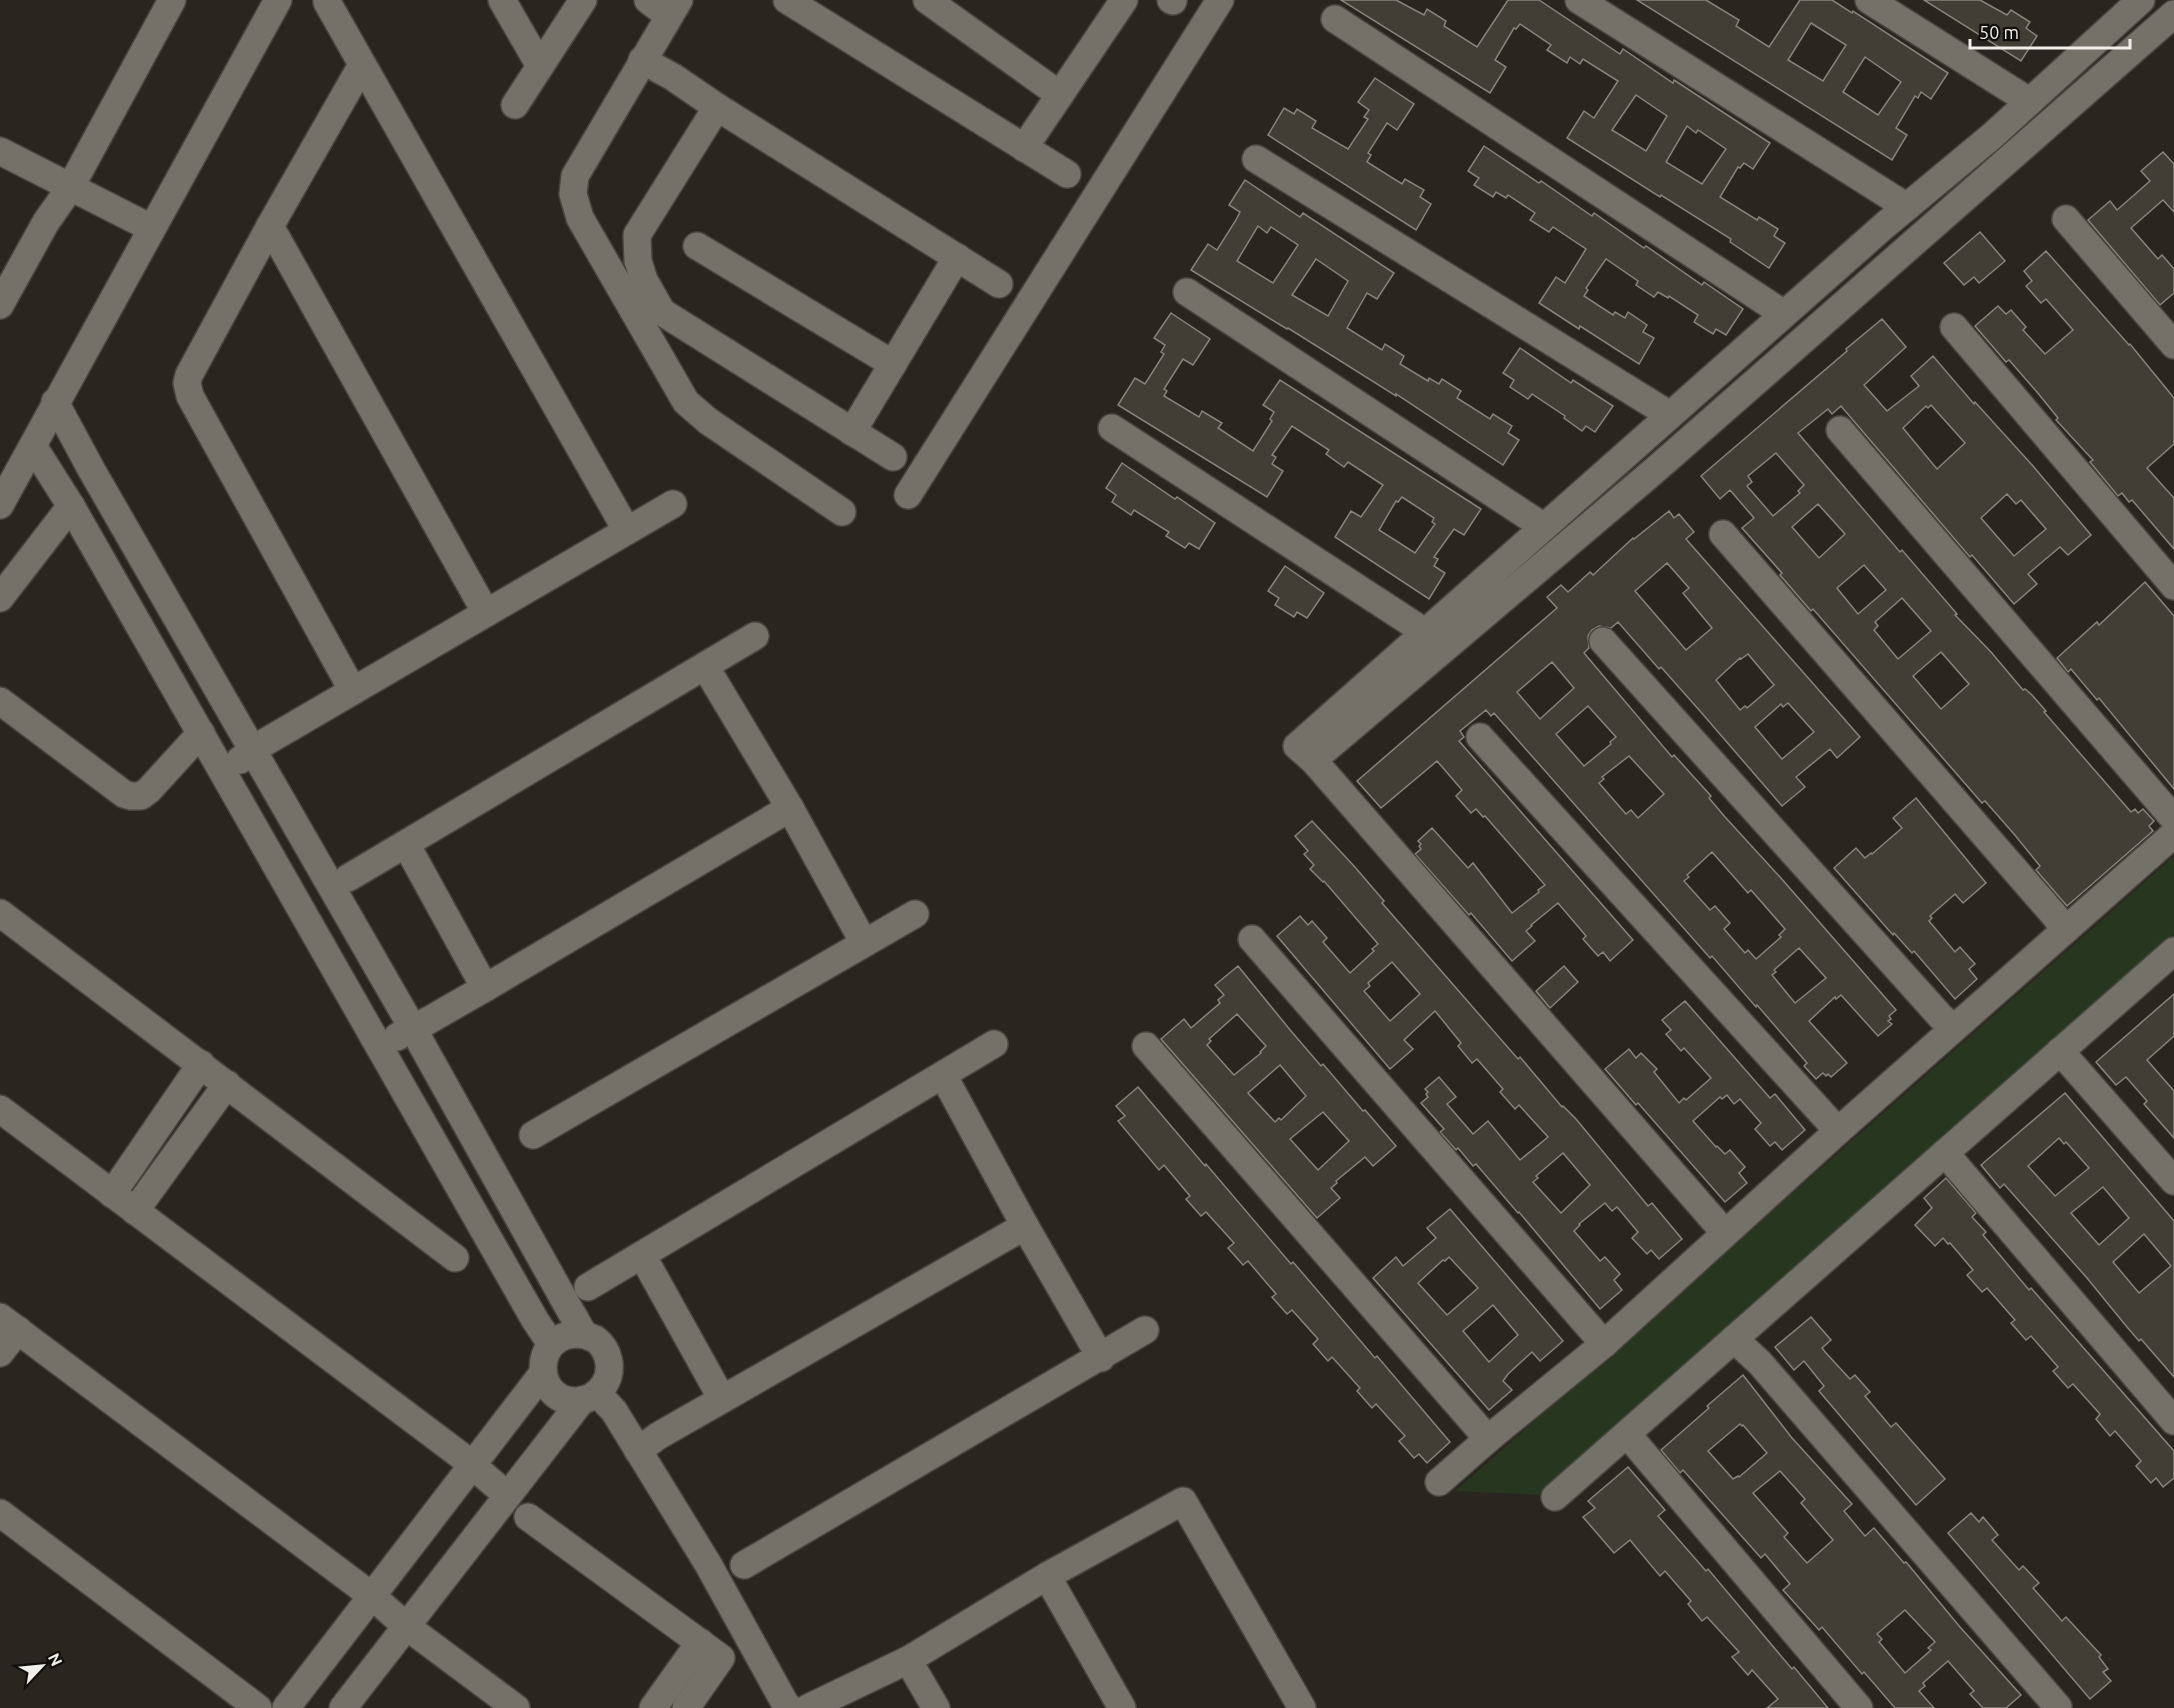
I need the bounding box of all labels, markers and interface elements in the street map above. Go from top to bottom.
scale bar [1970,12,2130,50]
text: 50 m [1979,22,2019,42]
north arrow [12,1636,72,1696]
text: N [45,1650,66,1669]

